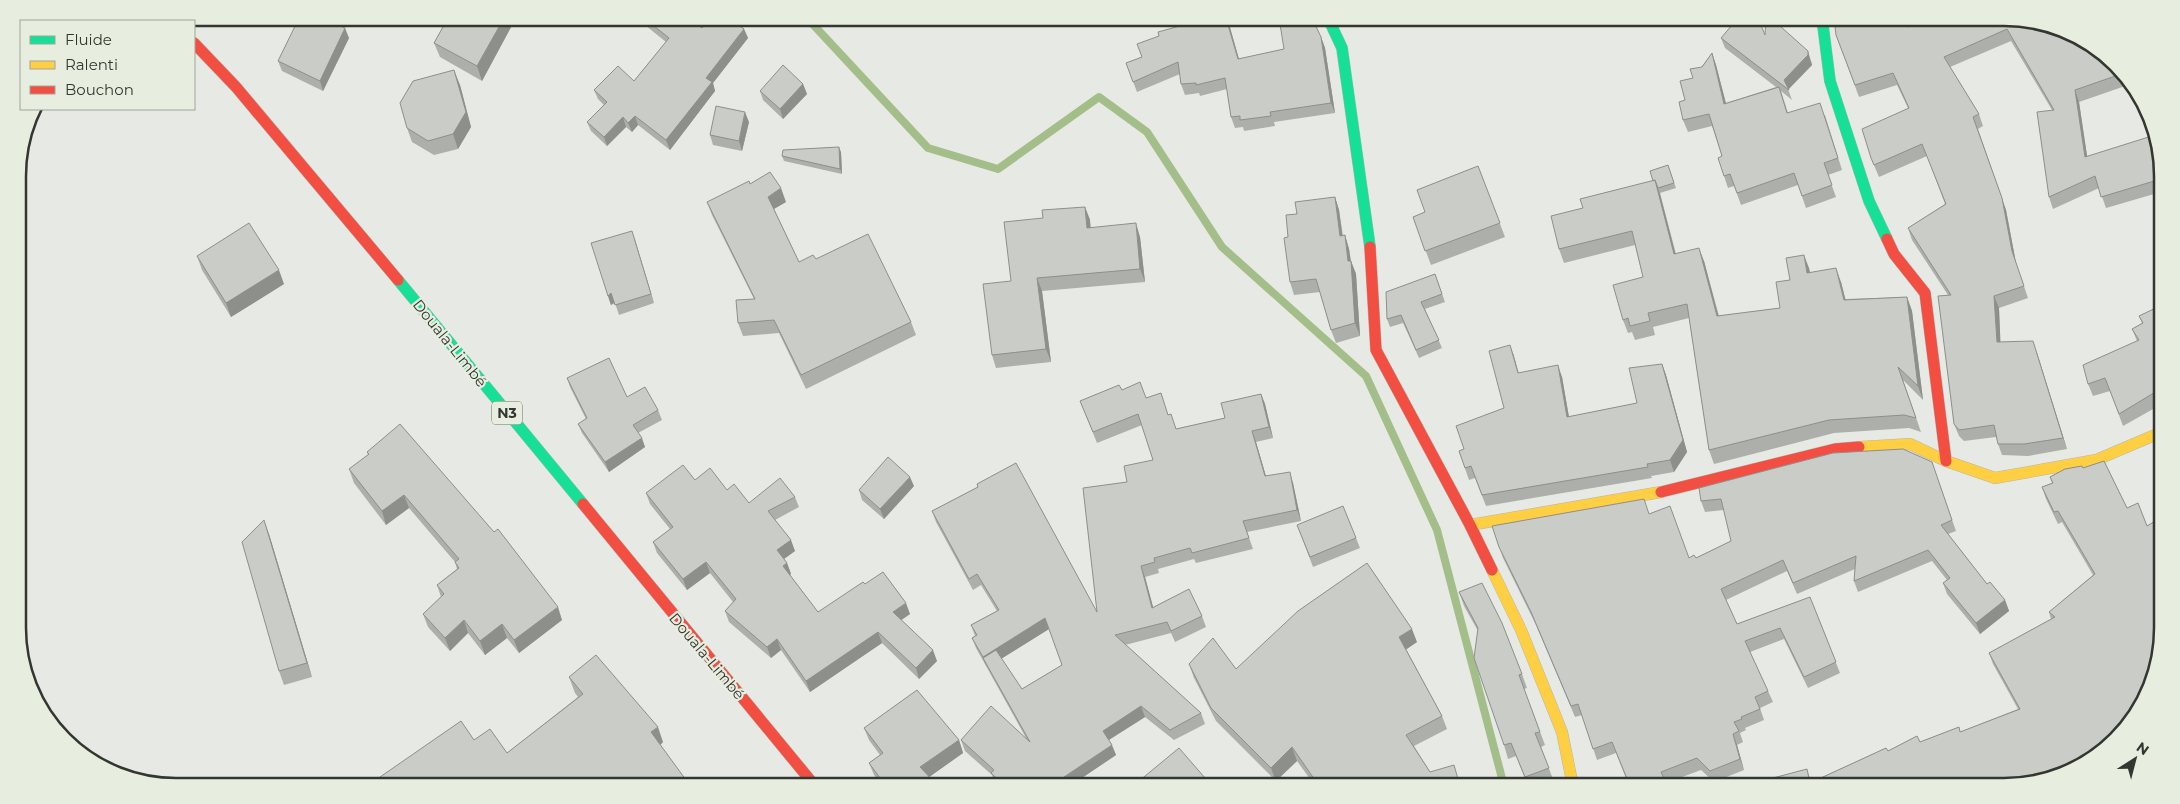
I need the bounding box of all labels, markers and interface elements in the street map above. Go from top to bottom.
legend [20,20,195,110]
text: Fluide [65,30,112,49]
text: Ralenti [65,55,118,74]
text: Bouchon [65,80,134,99]
street label: Douala-Limbé [409,295,491,391]
road number: N3 [492,402,522,424]
street label: Douala-Limbé [665,609,749,703]
north arrow [2110,734,2160,784]
text: N [2133,738,2153,759]

